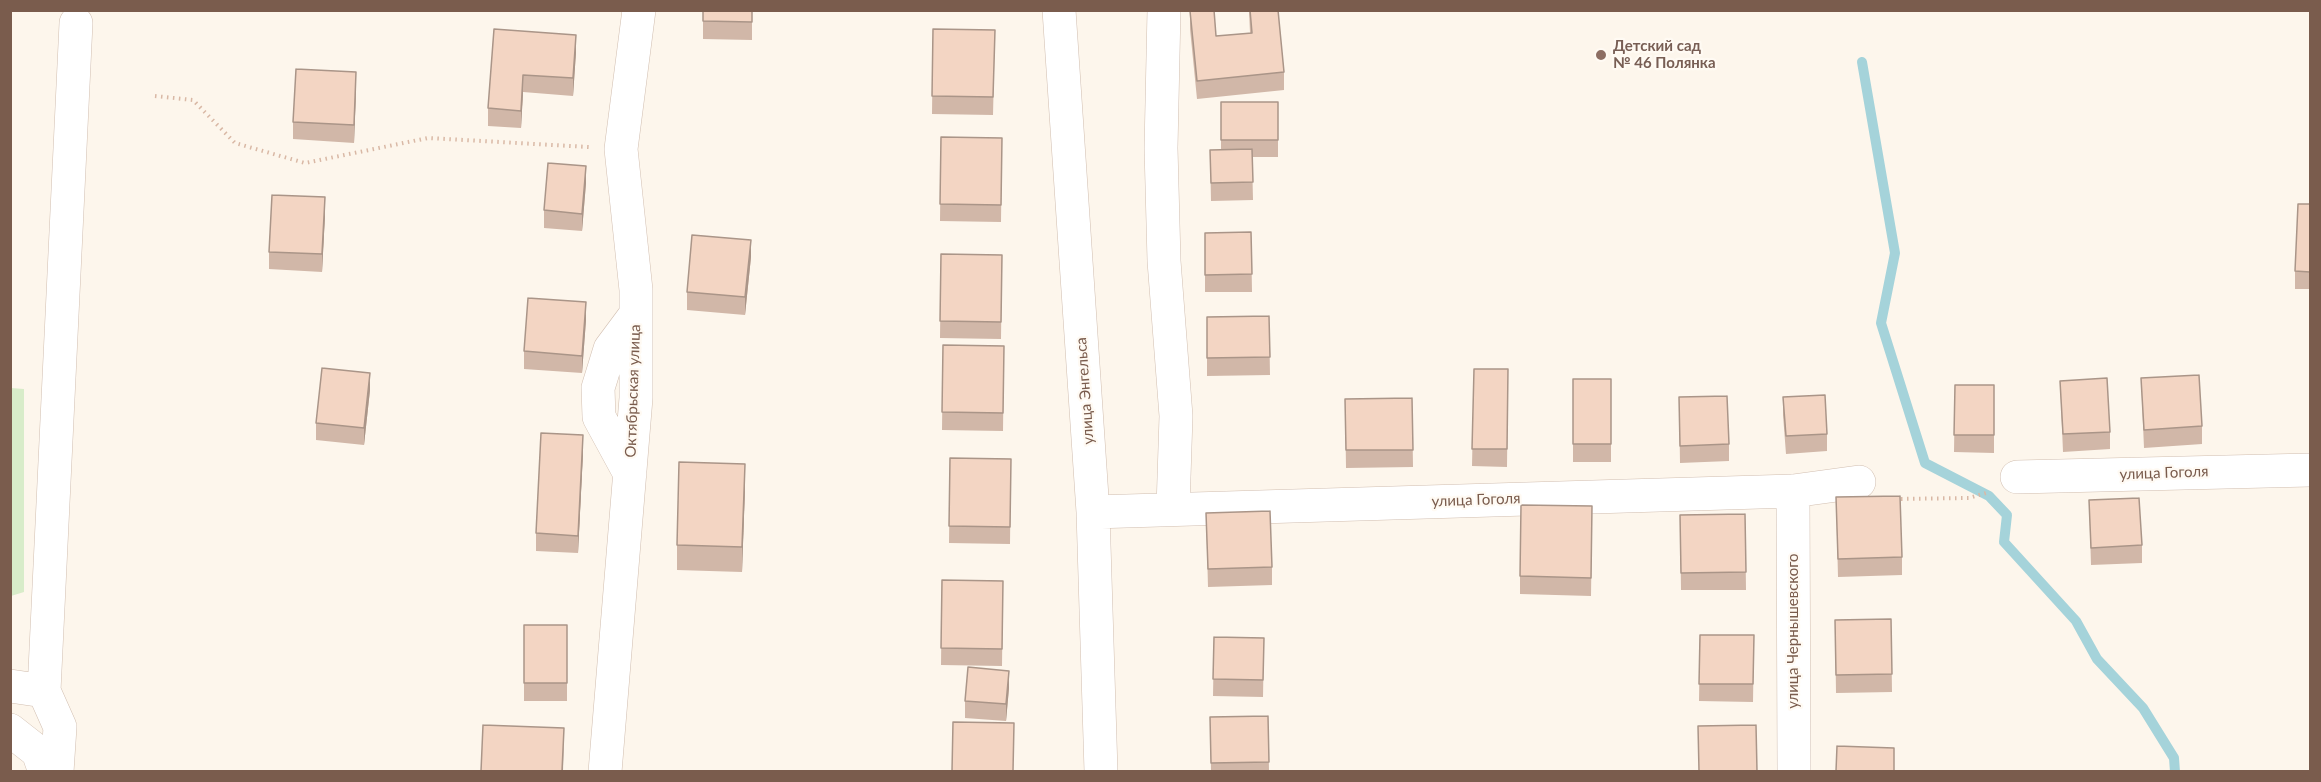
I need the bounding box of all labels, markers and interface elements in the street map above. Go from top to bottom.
place label: Детский сад № 46 Полянка [1613,37,1716,72]
marker: Детский сад № 46 Полянка [1594,48,1608,62]
street label: Октябрьская улица [622,324,644,458]
street label: улица Энгельса [1072,337,1098,445]
street label: улица Гоголя [2119,462,2209,484]
street label: улица Гоголя [1431,489,1521,511]
street label: улица Чернышевского [1784,553,1802,709]

